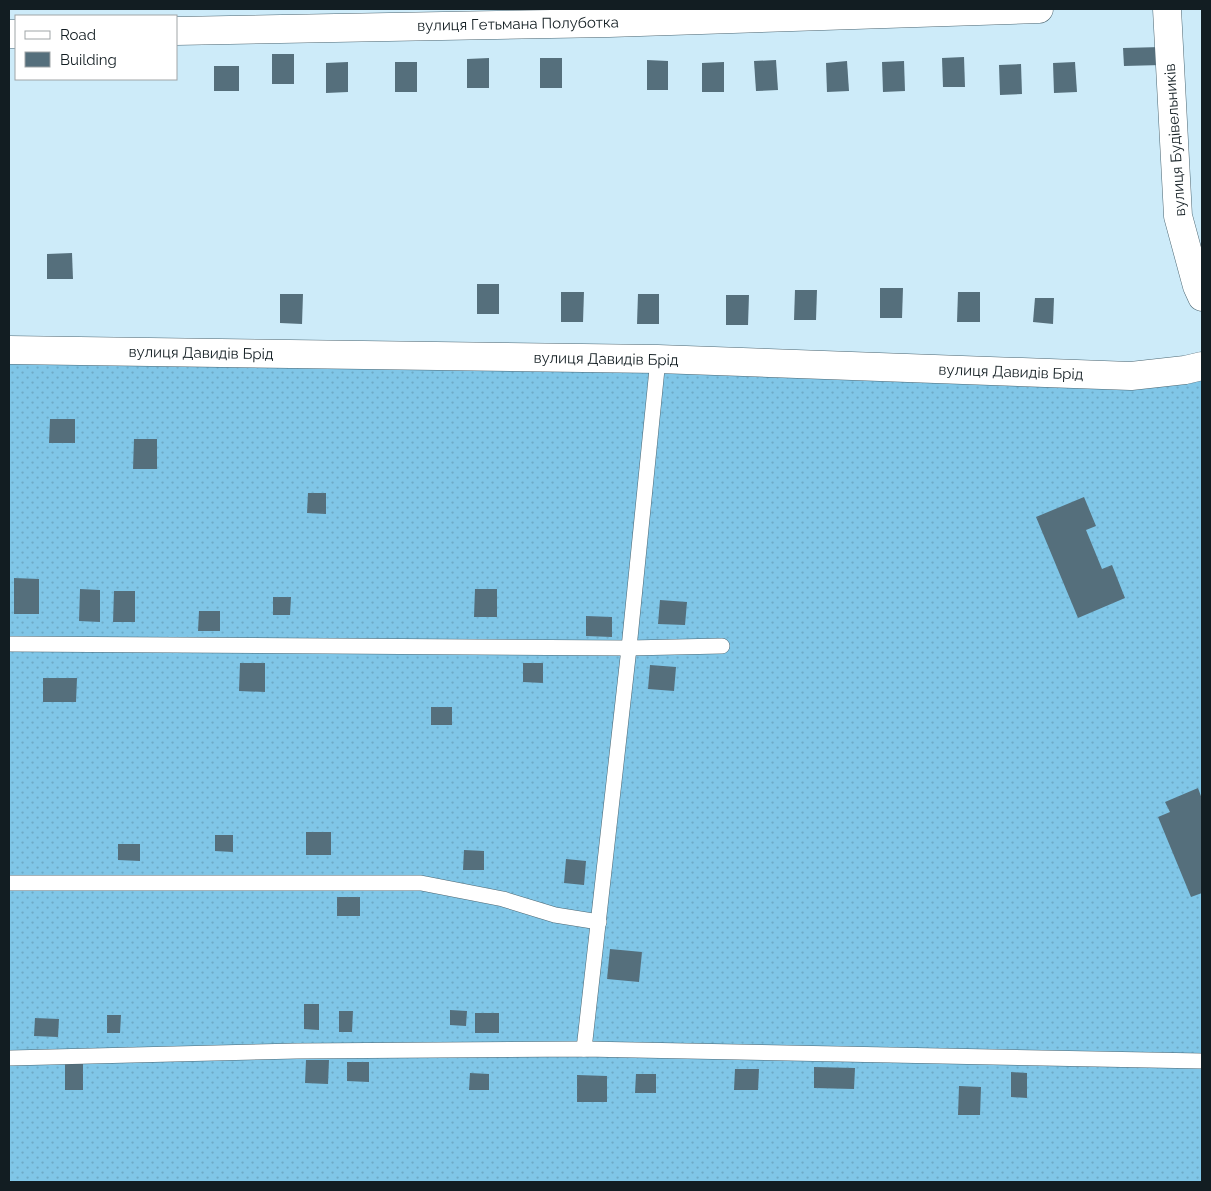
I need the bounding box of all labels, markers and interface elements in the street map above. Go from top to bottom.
street label: вулиця Гетьмана Полуботка [417,13,619,35]
legend [15,15,178,80]
text: Road [60,26,96,44]
text: Building [60,51,117,69]
street label: вулиця Будівельників [1161,63,1189,217]
street label: вулиця Давидів Брід [128,343,274,363]
street label: вулиця Давидів Брід [533,349,679,369]
street label: вулиця Давидів Брід [938,360,1084,384]

